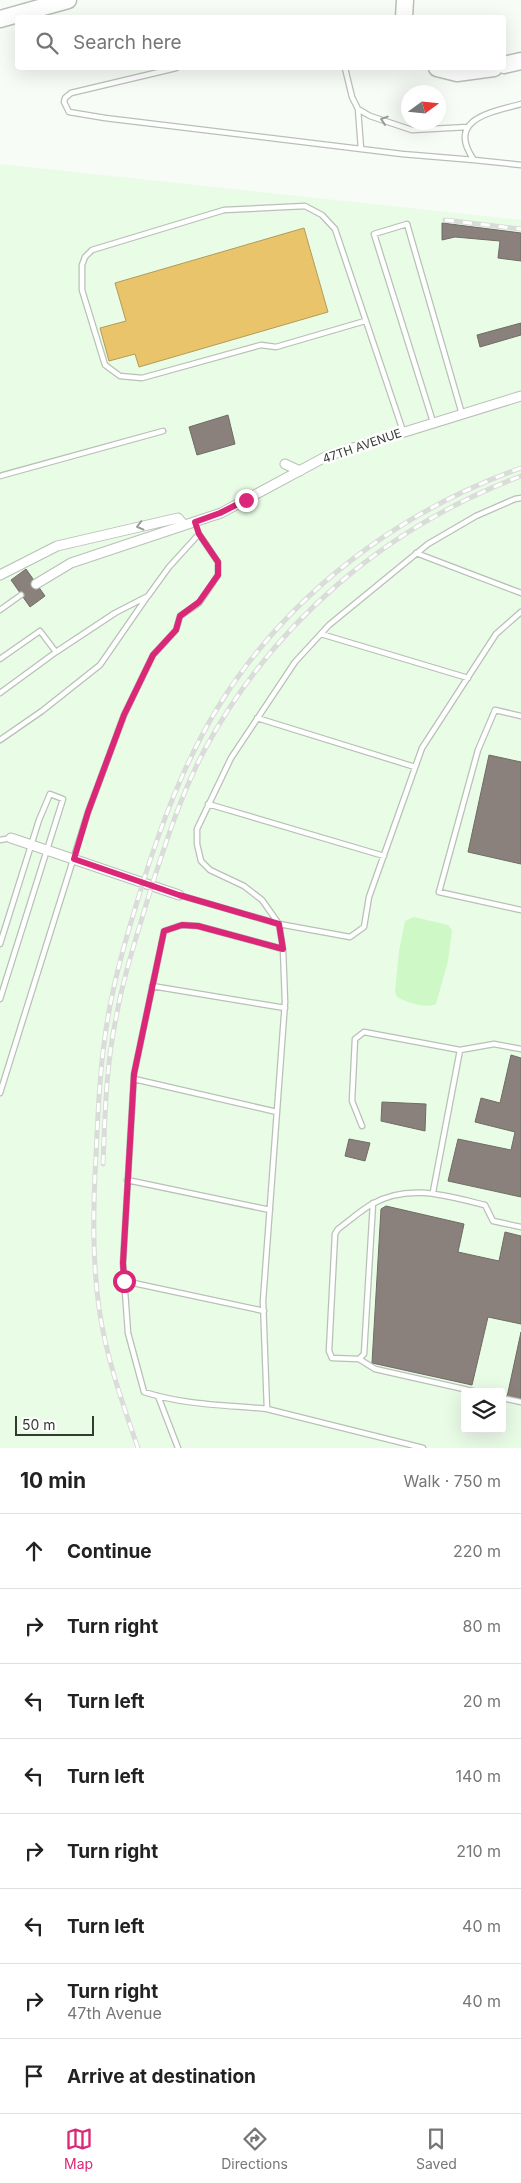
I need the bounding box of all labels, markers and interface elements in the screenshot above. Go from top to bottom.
search box [15,15,506,70]
icon: search [33,29,61,57]
text: Search here [73,31,182,54]
north arrow [401,85,446,130]
one-way arrow [381,116,389,126]
street label: 47TH AVENUE [320,425,403,466]
route end [235,489,258,512]
one-way arrow [136,521,144,531]
route start [113,1270,136,1293]
map controls [461,1388,506,1433]
button: layers [461,1388,506,1433]
scale bar [15,1413,94,1436]
text: 50 m [22,1416,56,1433]
text: 10 min [20,1468,86,1493]
text: Walk · 750 m [404,1471,501,1491]
icon: ahead [20,1537,48,1565]
text: Continue [67,1540,152,1563]
text: 220 m [453,1541,501,1561]
icon: right [20,1612,48,1640]
text: Turn right [67,1615,158,1638]
text: 80 m [462,1616,501,1636]
icon: left [20,1687,48,1715]
text: Turn left [67,1690,145,1713]
text: 20 m [463,1691,501,1711]
icon: left [20,1762,48,1790]
text: Turn left [67,1765,145,1788]
text: 140 m [456,1766,501,1786]
icon: right [20,1837,48,1865]
text: Turn right [67,1840,158,1863]
text: 210 m [456,1841,501,1861]
icon: left [20,1912,48,1940]
text: Turn left [67,1915,145,1938]
text: 40 m [462,1916,501,1936]
text: Turn right [67,1980,158,2003]
icon: right [20,1987,48,2015]
text: 40 m [462,1991,501,2011]
text: 47th Avenue [67,2003,162,2023]
icon: arrive [20,2062,48,2090]
text: Arrive at destination [67,2065,256,2088]
tab: Map [64,2125,93,2172]
tab: Directions [221,2125,288,2172]
tab: Saved [416,2125,457,2172]

